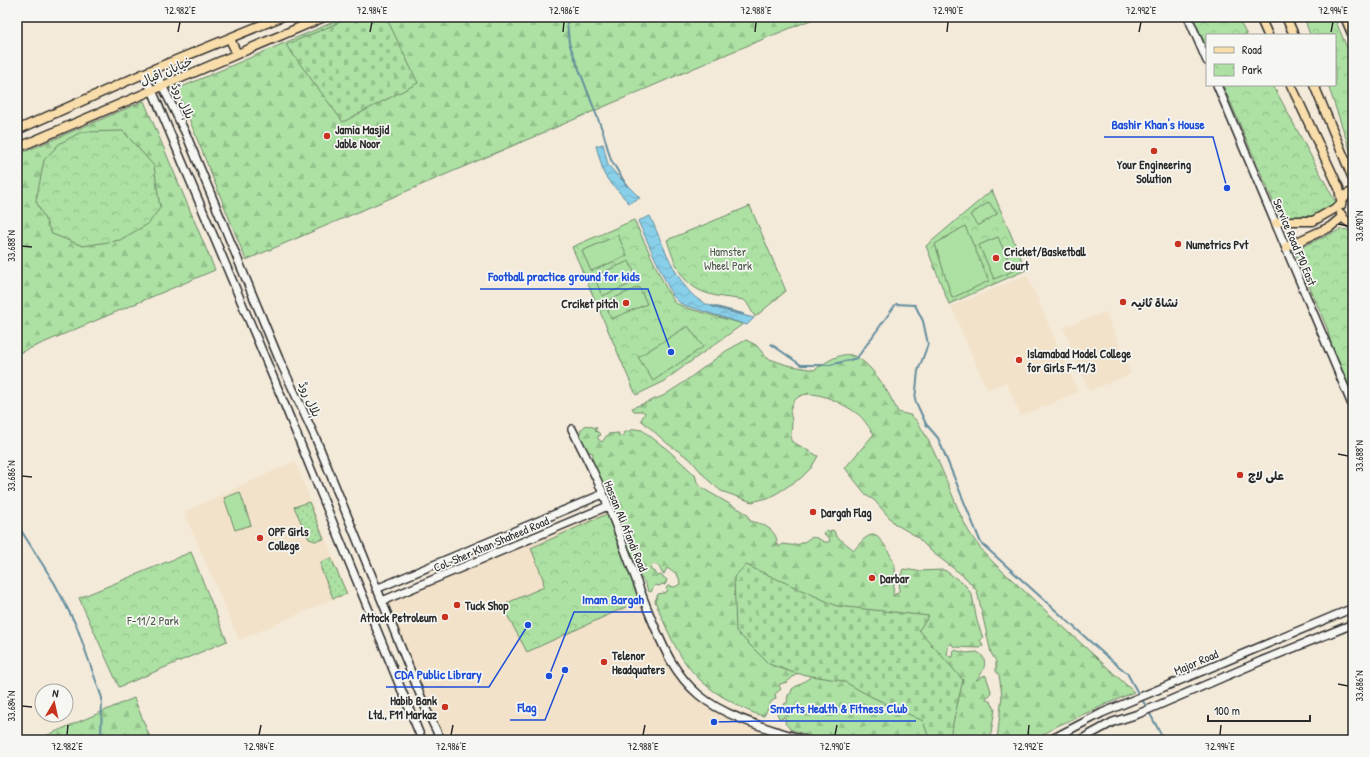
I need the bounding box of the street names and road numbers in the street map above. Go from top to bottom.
street label: خیابان اقبال [137,52,195,90]
street label: ہلال روڈ [167,80,199,122]
street label: Service Road F10 East [1269,196,1321,289]
street label: ہلال روڈ [294,378,325,420]
street label: Hassan Ali Afandi Road [600,478,652,574]
street label: Col. Sher Khan Shaheed Road [431,512,552,576]
street label: Major Road [1171,645,1221,679]

